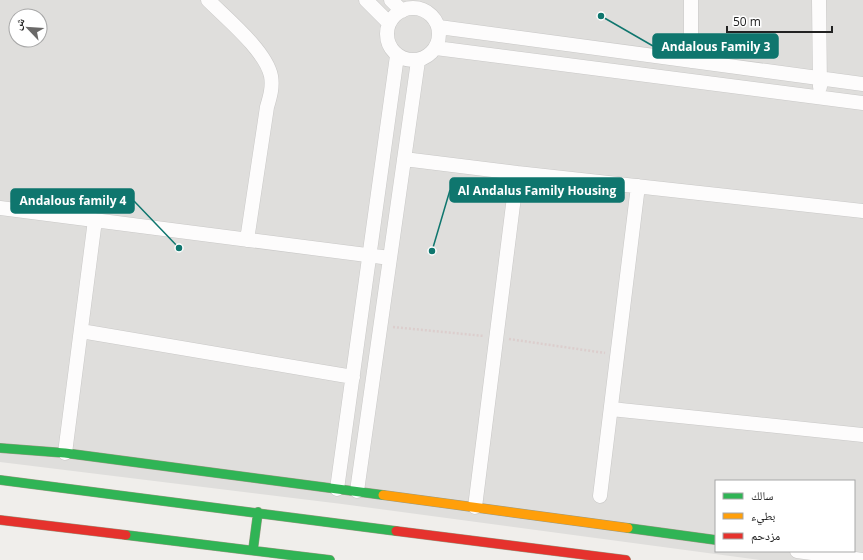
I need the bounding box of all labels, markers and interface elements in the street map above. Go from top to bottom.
north arrow [8,8,48,48]
scale bar [727,8,832,34]
text: 50 m [733,13,761,30]
text: ش [9,15,29,32]
callout: Andalous Family 3 [653,34,778,58]
text: Andalous Family 3 [662,38,771,55]
callout: Al Andalus Family Housing [450,178,624,202]
text: Al Andalus Family Housing [458,182,616,199]
callout: Andalous family 4 [11,189,134,213]
text: Andalous family 4 [20,192,127,209]
legend [715,480,855,552]
text: سالك [751,487,773,504]
text: بطيء [751,507,775,526]
text: مزدحم [751,527,780,544]

